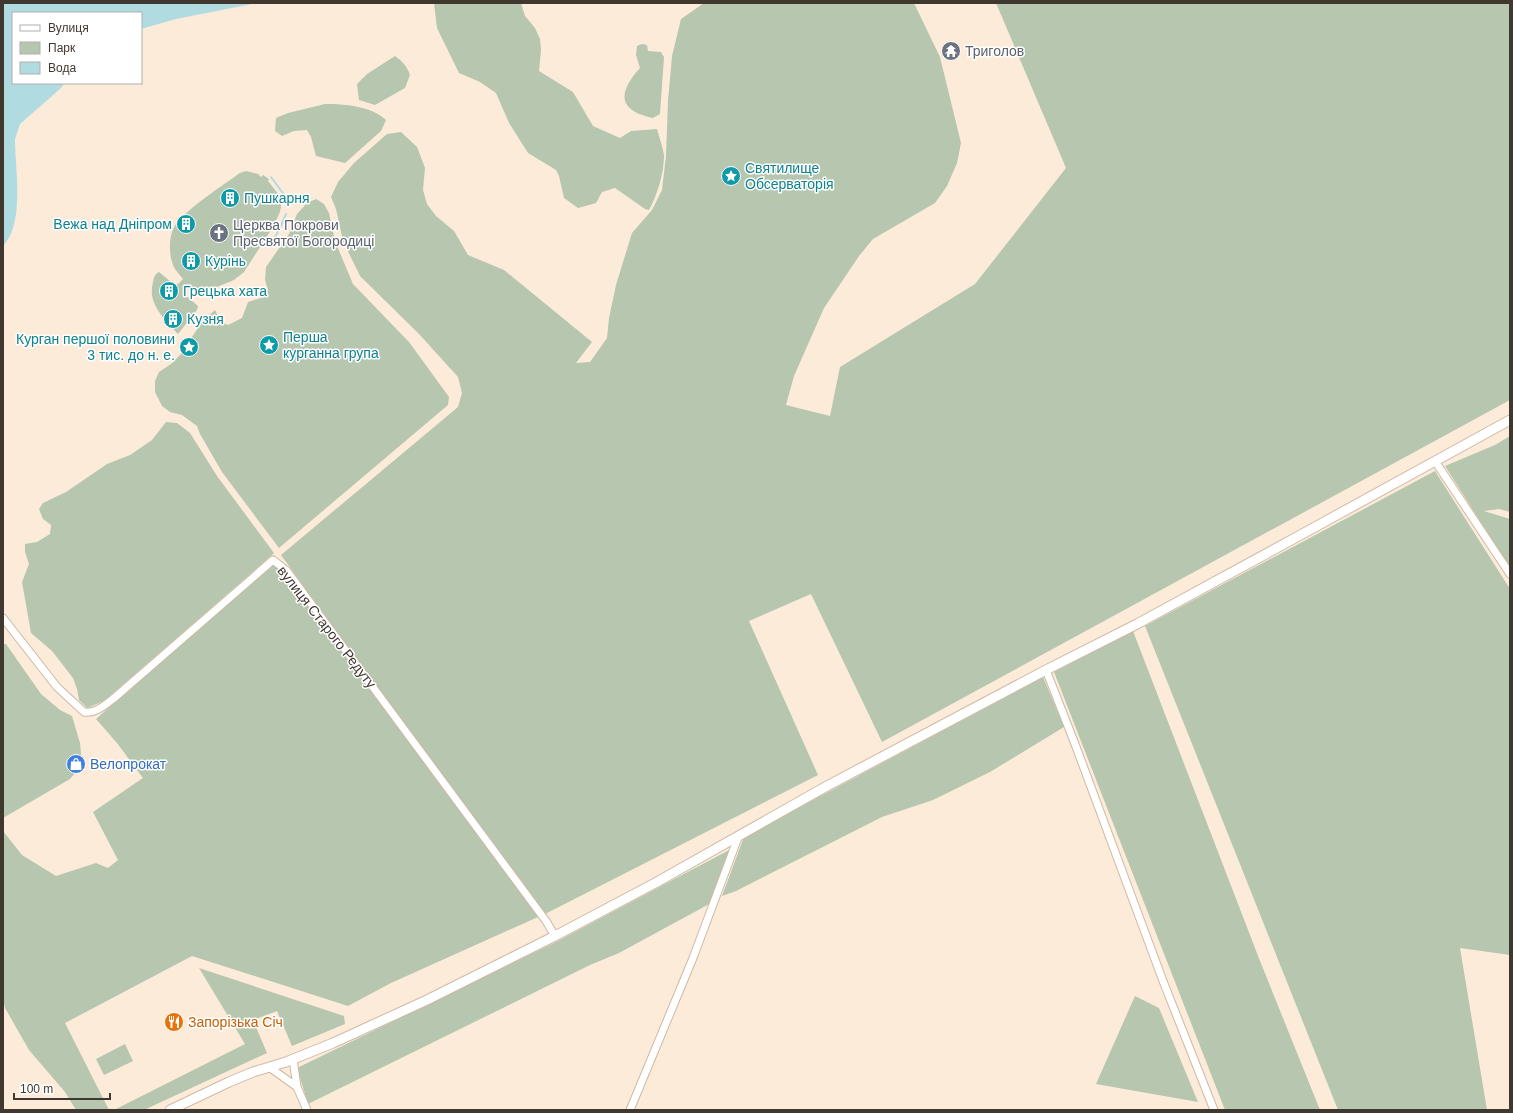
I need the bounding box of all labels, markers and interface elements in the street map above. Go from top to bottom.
legend [12,12,142,84]
text: Вулиця [48,21,89,35]
temple icon: Триголов [940,40,962,62]
text: Парк [48,41,76,55]
place label: Триголов [965,43,1024,59]
text: Вода [48,61,76,75]
place label: Святилище Обсерваторія [745,160,834,192]
place icon: Святилище Обсерваторія [720,165,742,187]
building icon: Пушкарня [219,187,241,209]
place label: Пушкарня [244,190,310,206]
building icon: Вежа над Дніпром [175,213,197,235]
place label: Вежа над Дніпром [53,216,172,232]
place label: Церква Покрови Пресвятої Богородиці [233,217,374,249]
church icon: Церква Покрови Пресвятої Богородиці [208,222,230,244]
building icon: Курінь [180,250,202,272]
place label: Курінь [205,253,246,269]
building icon: Грецька хата [158,280,180,302]
place label: Грецька хата [183,283,267,299]
building icon: Кузня [162,308,184,330]
place label: Кузня [187,311,224,327]
place label: Перша курганна група [283,329,379,361]
place label: Курган першої половини 3 тис. до н. е. [16,331,175,363]
place icon: Перша курганна група [258,334,280,356]
place icon: Курган першої половини 3 тис. до н. е. [178,336,200,358]
street label: вулиця Старого Редуту [274,563,380,691]
shop icon: Велопрокат [65,753,87,775]
place label: Велопрокат [90,756,167,772]
restaurant icon: Запорізька Січ [163,1011,185,1033]
place label: Запорізька Січ [188,1014,283,1030]
scale bar [14,1075,110,1101]
text: 100 m [20,1082,53,1096]

